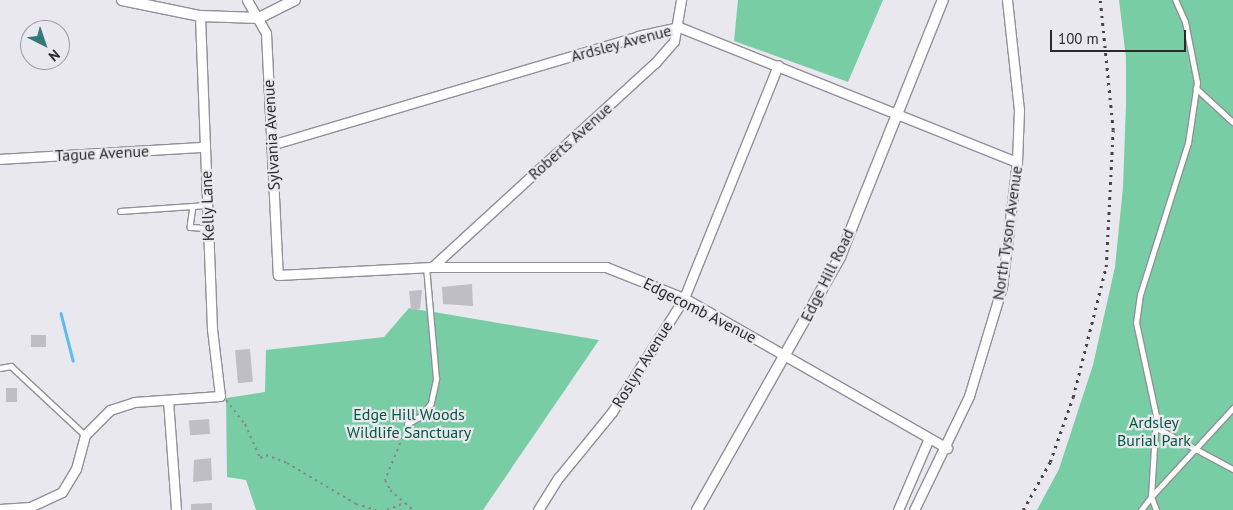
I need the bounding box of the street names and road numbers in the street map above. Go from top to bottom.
street label: Ardsley Avenue [568,20,674,66]
street label: Sylvania Avenue [258,79,284,191]
street label: Roberts Avenue [524,98,616,184]
street label: Tague Avenue [54,141,150,165]
street label: North Tyson Avenue [988,164,1026,302]
street label: Kelly Lane [196,170,218,242]
street label: Edge Hill Road [796,226,858,324]
street label: Edgecomb Avenue [640,273,760,347]
street label: Roslyn Avenue [608,317,676,411]

